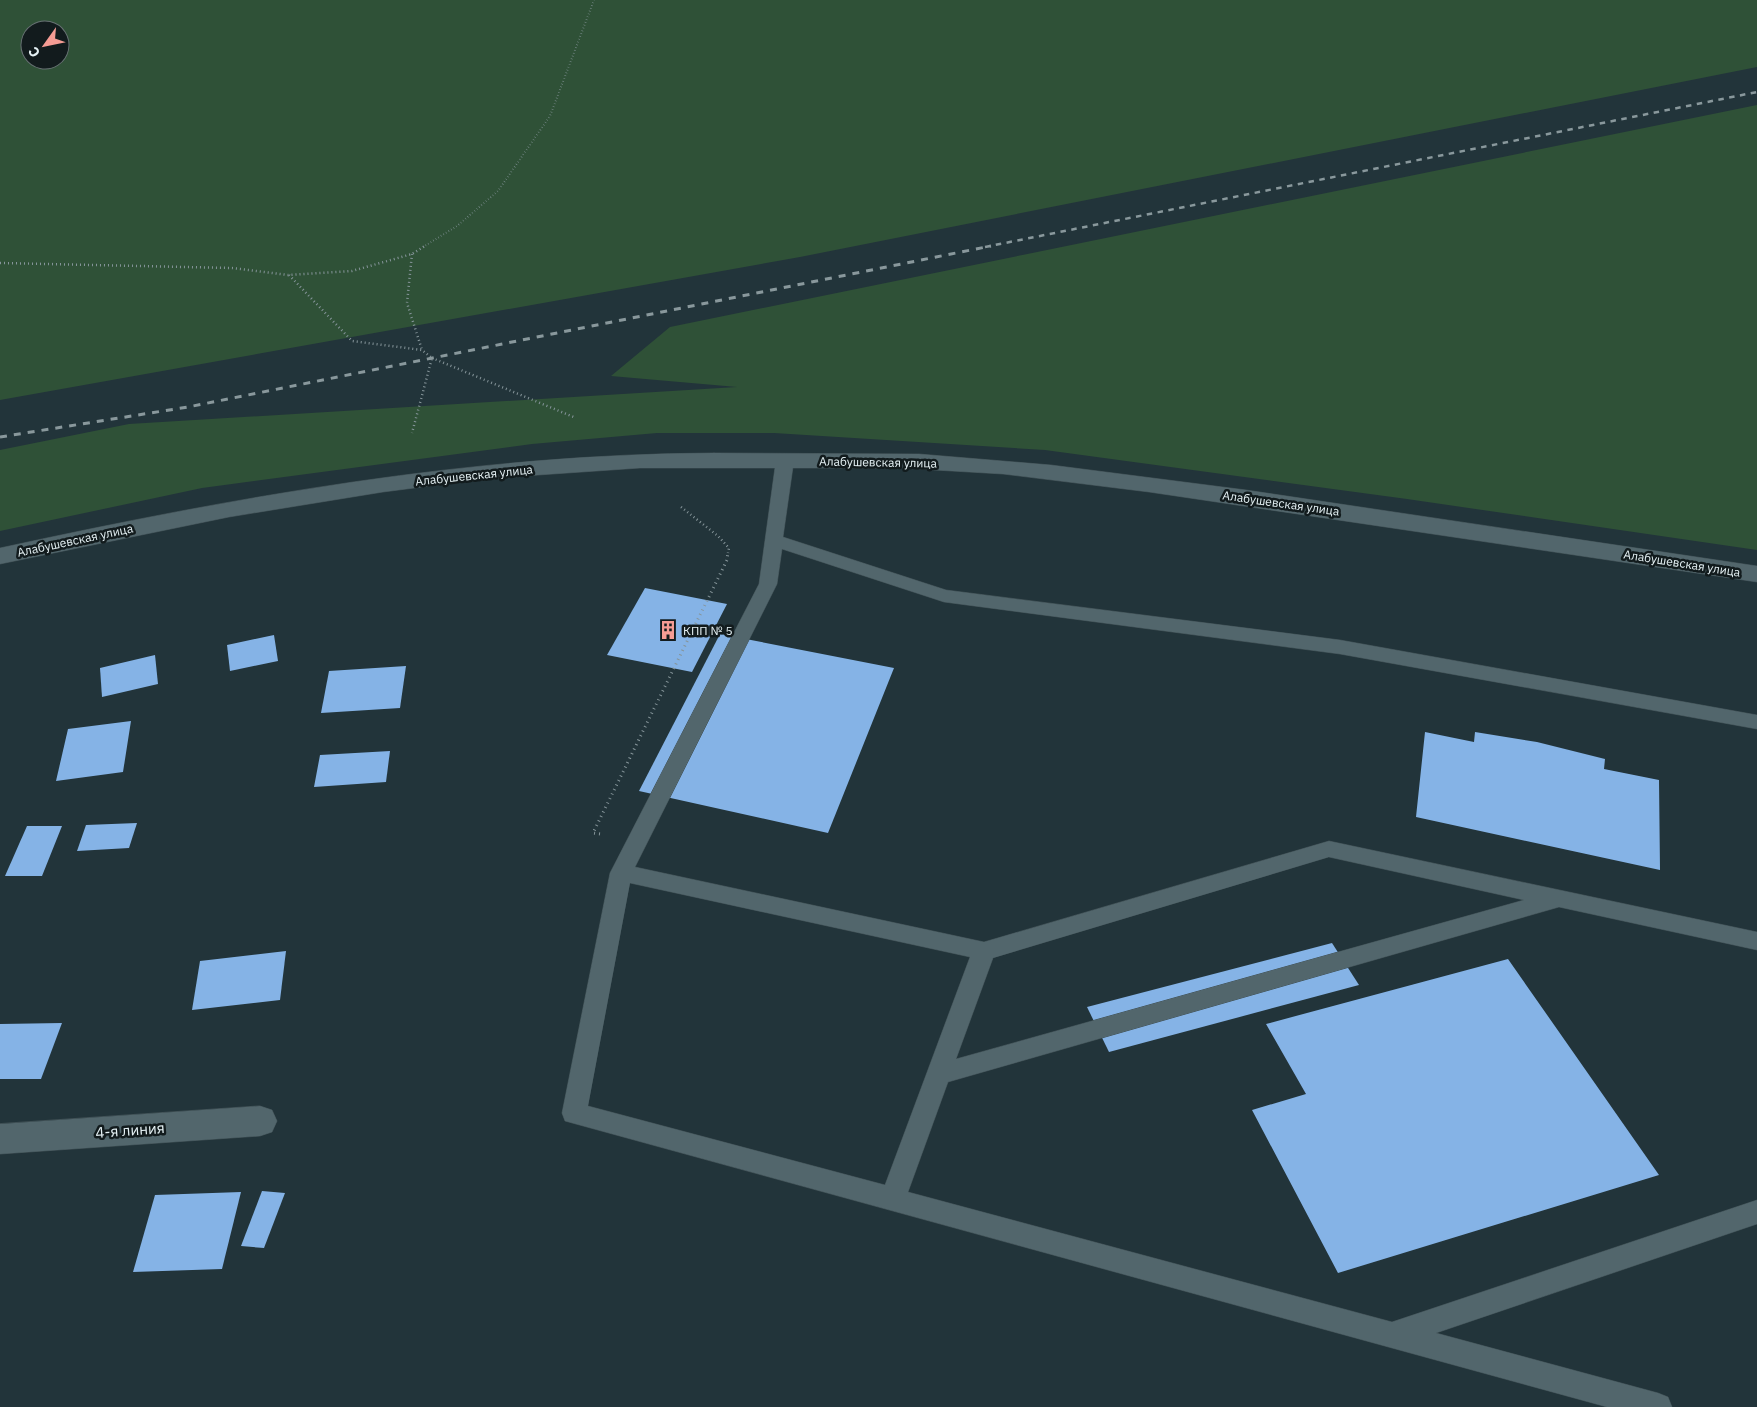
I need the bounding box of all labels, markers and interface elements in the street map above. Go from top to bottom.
north arrow [20,20,70,70]
text: С [24,43,44,61]
street label: Алабушевская улица [819,453,938,471]
street label: Алабушевская улица [414,461,534,489]
street label: Алабушевская улица [1221,487,1341,519]
street label: Алабушевская улица [16,520,135,560]
street label: Алабушевская улица [1623,546,1742,580]
building icon: КПП № 5 [657,619,679,641]
place label: КПП № 5 [683,623,733,638]
street label: 4-я линия [95,1118,165,1142]

